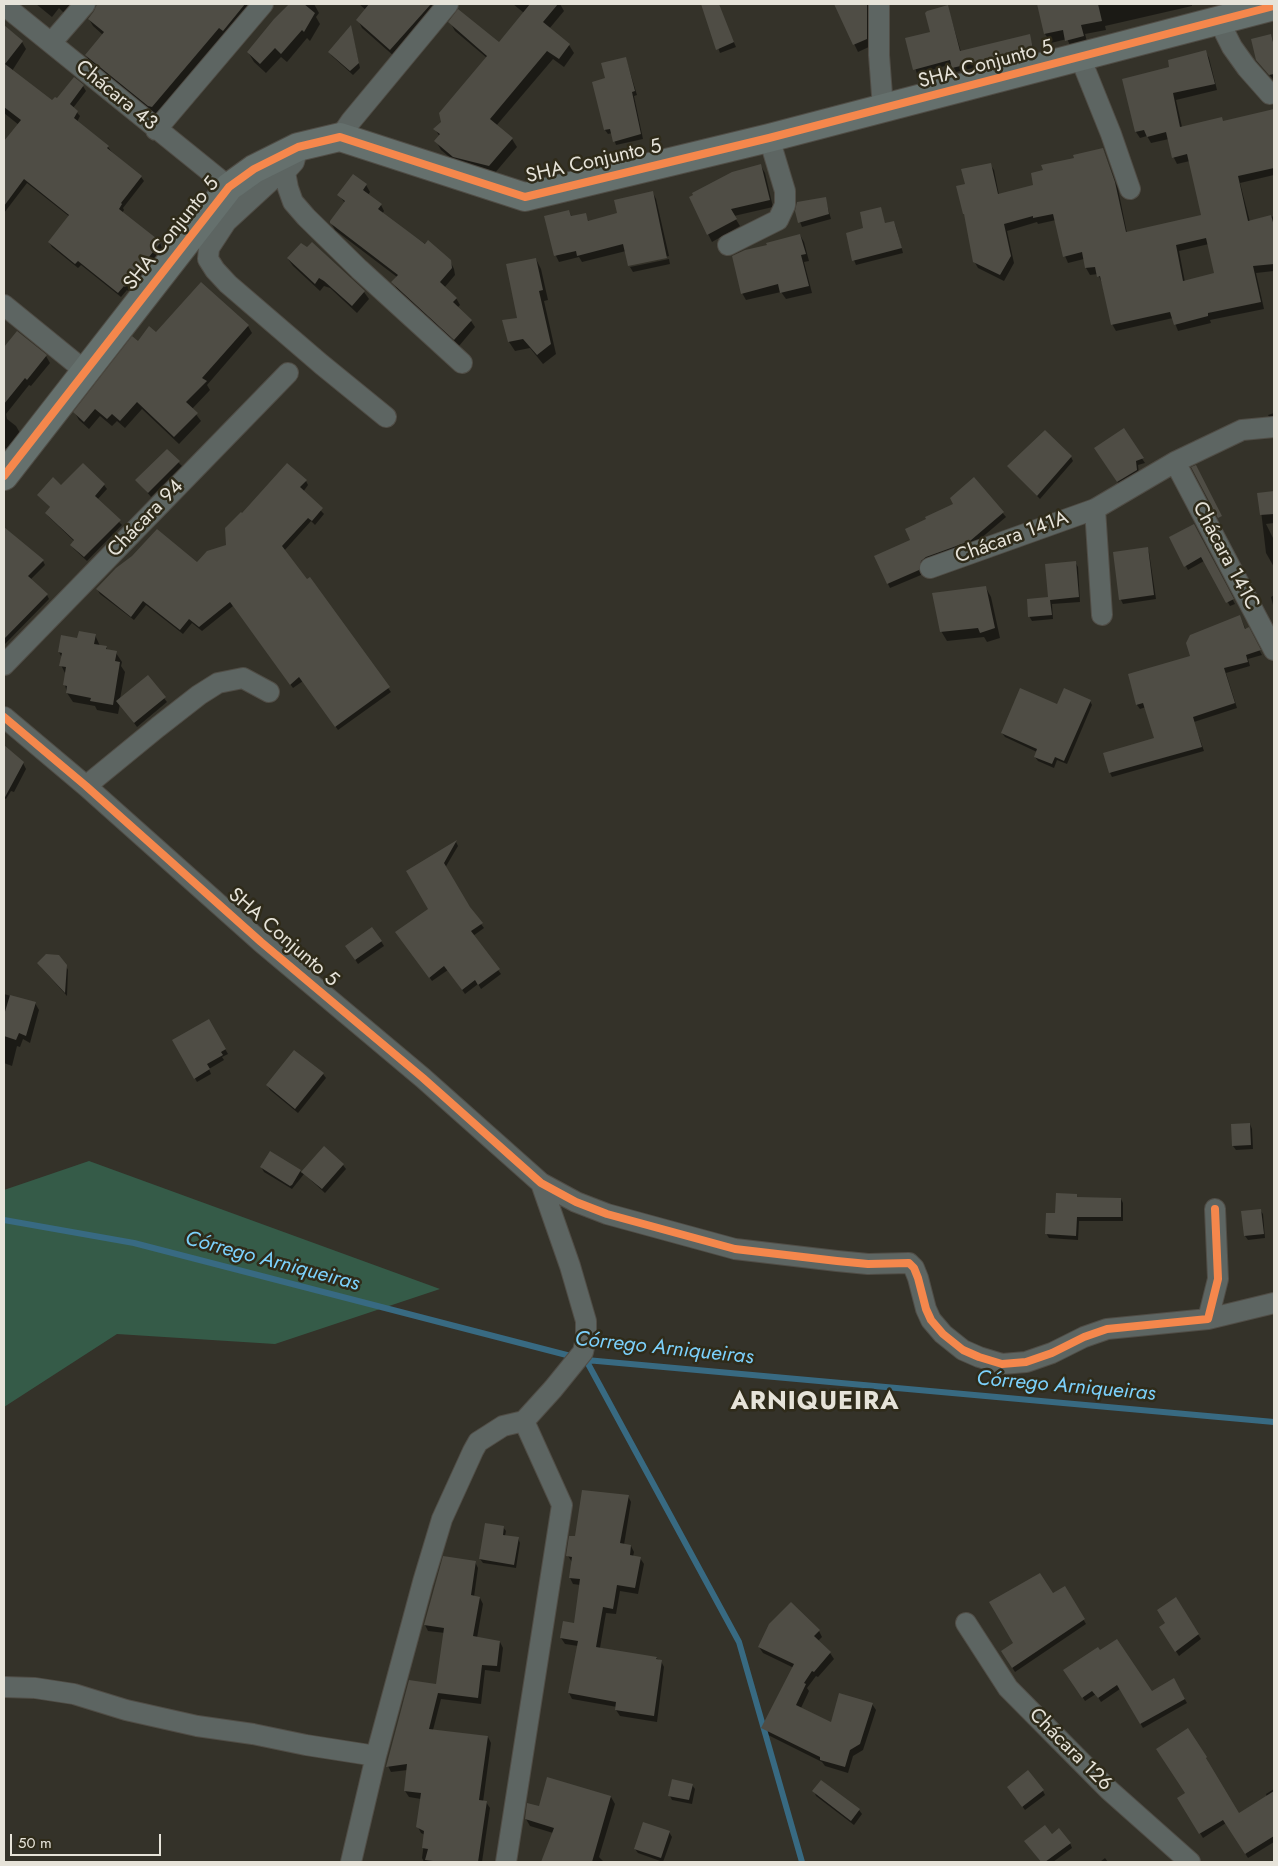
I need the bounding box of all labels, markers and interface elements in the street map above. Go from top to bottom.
street label: SHA Conjunto 5 [916,35,1056,95]
street label: Chácara 43 [70,56,162,136]
street label: SHA Conjunto 5 [524,135,664,189]
street label: SHA Conjunto 5 [119,173,225,295]
street label: Chácara 94 [103,475,189,563]
street label: Chácara 141C [1186,498,1264,614]
street label: Chácara 141A [952,506,1072,570]
street label: SHA Conjunto 5 [223,883,343,993]
water label: Córrego Arniqueiras [182,1227,362,1297]
water label: Córrego Arniqueiras [573,1327,755,1371]
water label: Córrego Arniqueiras [975,1367,1157,1407]
district label: ARNIQUEIRA [729,1388,901,1418]
street label: Chácara 126 [1024,1704,1116,1796]
scale bar [12,1824,164,1856]
text: 50 m [18,1832,52,1854]

